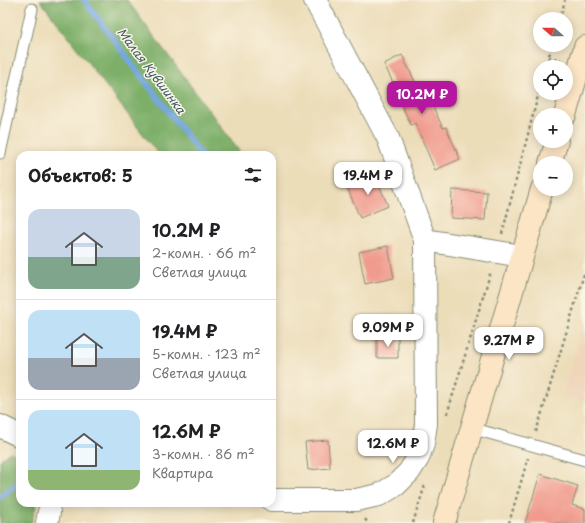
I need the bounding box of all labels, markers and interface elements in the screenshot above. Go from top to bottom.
north arrow [533,12,573,52]
map controls [533,12,573,196]
water label: Малая Кувшинка [113,23,191,118]
button: locate [533,60,573,100]
pin: 10.2M ₽ [385,81,459,115]
text: 10.2M ₽ [396,84,448,103]
button: + [533,108,573,148]
button: − [533,156,573,196]
text: Объектов: 5 [28,162,133,188]
pin: 19.4M ₽ [331,162,405,196]
icon: filters [242,164,264,186]
text: 19.4M ₽ [343,165,393,184]
text: 10.2M ₽ [152,217,220,243]
icon: home [60,225,108,273]
text: 2-комн. · 66 m² [152,243,256,262]
text: Светлая улица [152,262,247,281]
pin: 9.09M ₽ [351,314,425,348]
text: 9.09M ₽ [362,317,414,336]
text: 19.4M ₽ [152,318,217,344]
icon: home [60,326,108,374]
pin: 9.27M ₽ [472,327,546,361]
text: 9.27M ₽ [483,330,535,349]
text: 5-комн. · 123 m² [152,344,261,363]
text: Светлая улица [152,363,247,382]
text: 12.6M ₽ [152,418,221,444]
icon: home [60,426,108,474]
pin: 12.6M ₽ [356,430,430,464]
text: 12.6M ₽ [367,433,419,452]
text: 3-комн. · 86 m² [152,444,255,463]
text: Квартира [152,463,213,482]

